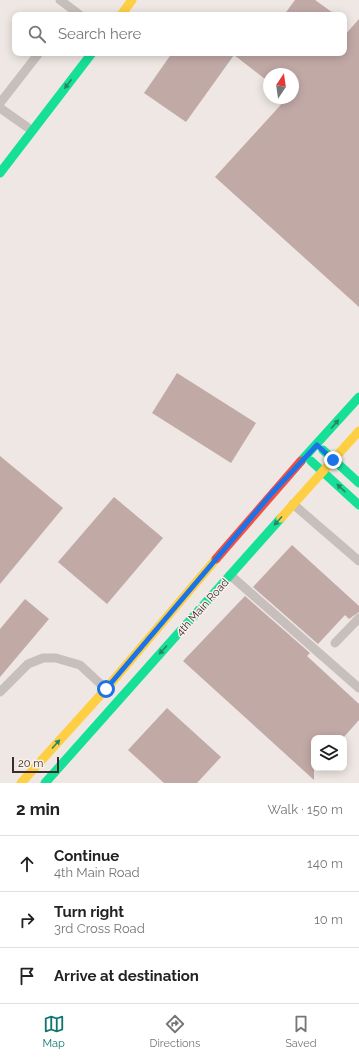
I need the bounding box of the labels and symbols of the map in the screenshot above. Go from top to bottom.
north arrow [263,68,299,104]
one-way arrow [64,79,72,89]
one-way arrow [330,420,339,429]
route end [324,451,342,469]
one-way arrow [336,484,346,493]
one-way arrow [274,517,283,526]
street label: 4th Main Road [173,576,232,639]
one-way arrow [159,644,168,655]
route start [97,680,115,698]
one-way arrow [52,739,61,749]
scale bar [12,755,59,774]

